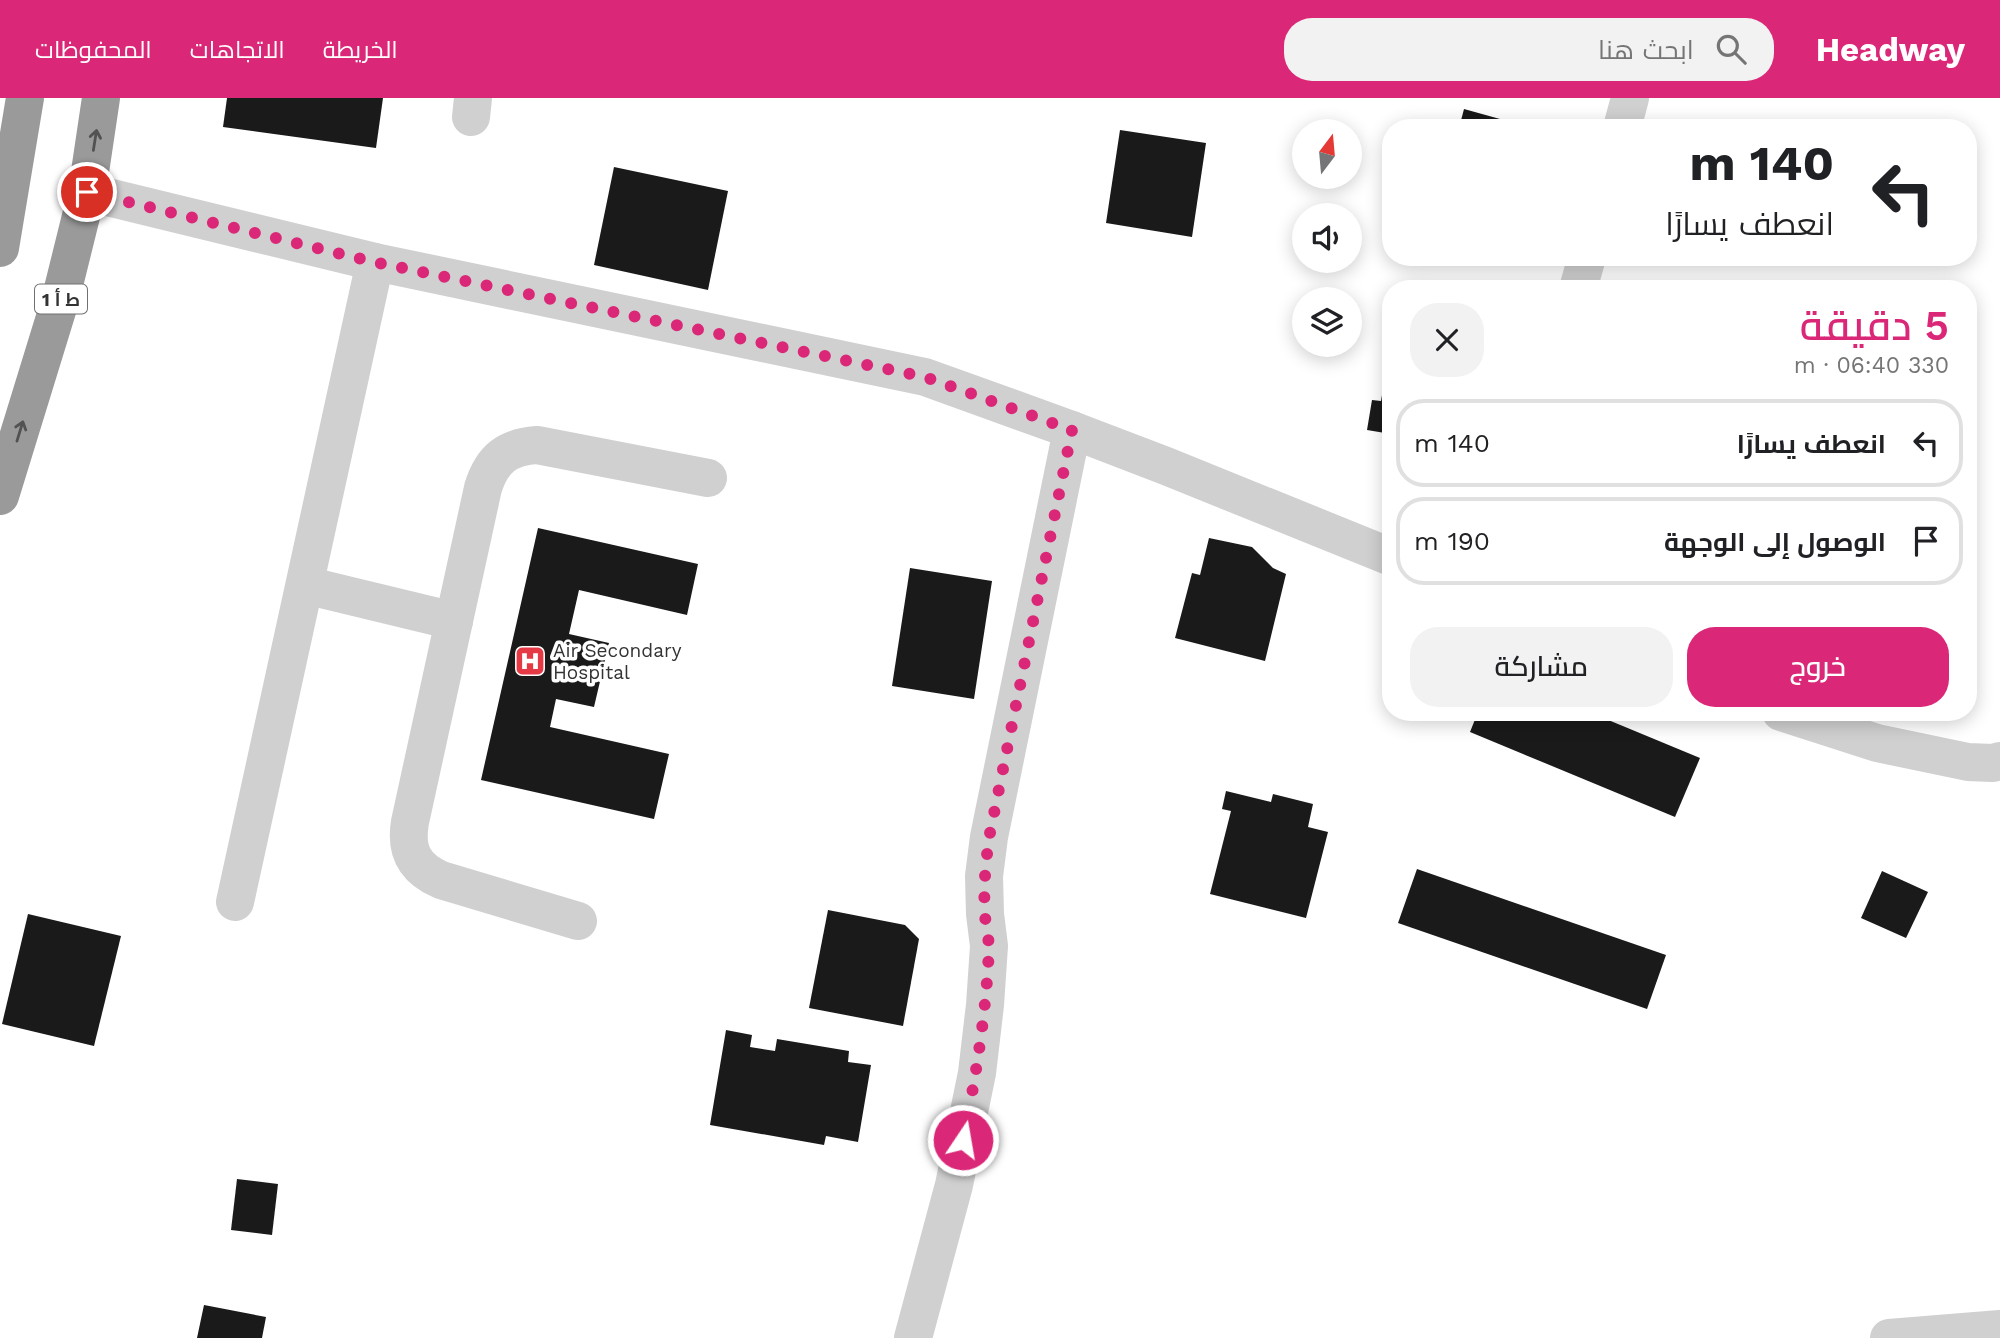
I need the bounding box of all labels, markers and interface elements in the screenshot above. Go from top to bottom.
search box [1284,18,1774,81]
icon: search [1712,30,1750,68]
text: Headway [1816,30,1965,69]
text: ابحث هنا [1598,35,1694,65]
text: المحفوظات [35,36,152,64]
text: الاتجاهات [190,36,285,64]
text: الخريطة [323,36,398,64]
north arrow [1292,119,1362,189]
map controls [1292,119,1362,357]
one-way arrow [89,129,102,152]
text: 140 m [1690,134,1834,192]
icon: left [1858,147,1949,238]
pin [57,162,117,222]
icon: arrive [68,173,106,211]
button: sound [1292,203,1362,273]
text: انعطف يسارًا [1665,205,1834,243]
road number: ط أ 1 [35,284,87,314]
button: layers [1292,287,1362,357]
text: 5 دقيقة [1800,301,1949,350]
button: close [1410,303,1484,377]
text: 330 m · 06:40 [1794,352,1949,379]
one-way arrow [15,420,28,442]
icon: left [1907,424,1945,462]
text: 140 m [1414,428,1490,458]
text: انعطف يسارًا [1737,429,1886,459]
icon: arrive [1907,522,1945,560]
text: 190 m [1414,526,1490,556]
text: الوصول إلى الوجهة [1664,527,1886,557]
button: مشاركة [1410,627,1673,707]
button: خروج [1687,627,1949,707]
place label: Air Secondary Hospital [553,639,682,684]
hospital icon: Air Secondary Hospital [513,644,547,678]
position arrow [926,1103,1000,1177]

